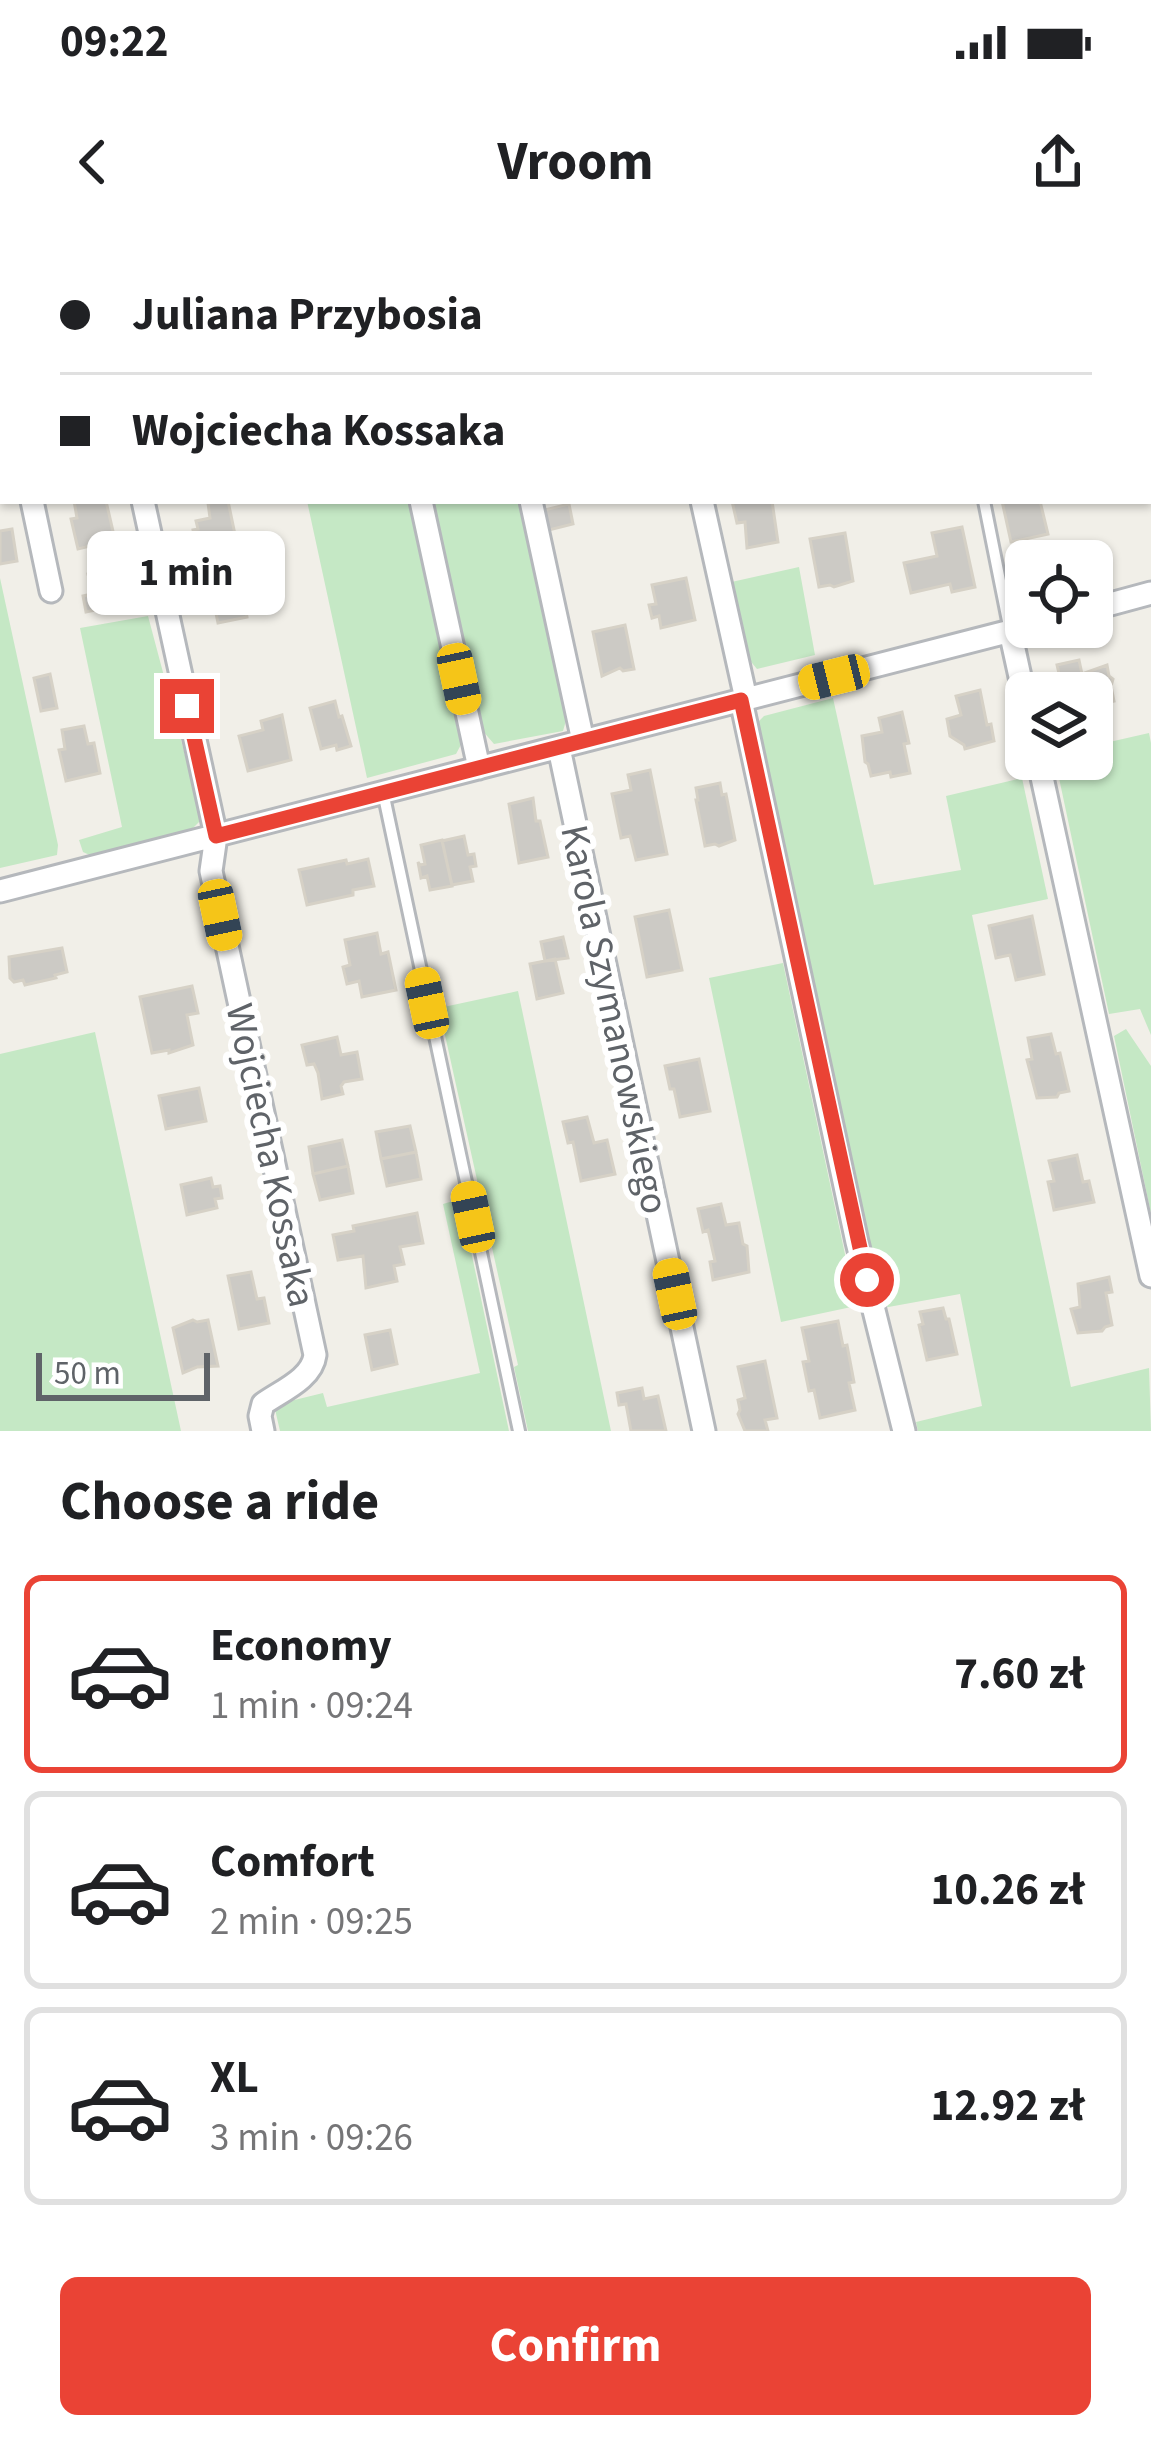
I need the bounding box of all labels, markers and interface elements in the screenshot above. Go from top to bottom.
text: 09:22 [60,10,169,74]
text: Vroom [497,124,654,201]
icon: back [60,129,126,195]
icon: share [1025,129,1091,195]
text: Juliana Przybosia [132,283,483,347]
text: Wojciecha Kossaka [132,399,505,463]
callout: 1 min [88,532,286,616]
map controls [1005,540,1113,780]
button: locate [1005,540,1113,648]
text: 1 min [139,545,233,601]
car [434,640,484,718]
car [795,651,873,703]
button: layers [1005,672,1113,780]
route end [160,679,214,733]
street label: Karola Szymanowskiego [545,820,683,1219]
car [195,876,245,954]
car [402,964,452,1042]
street label: Wojciecha Kossaka [211,999,330,1312]
car [448,1178,498,1256]
route start [840,1253,894,1307]
car [650,1255,700,1333]
scale bar [36,1347,210,1400]
text: 50 m [54,1350,121,1397]
text: Choose a ride [60,1464,379,1541]
text: Economy [210,1614,392,1678]
icon: car [66,1620,174,1728]
text: 7.60 zł [954,1642,1085,1706]
text: 1 min · 09:24 [210,1678,413,1734]
text: Comfort [210,1830,375,1894]
icon: car [66,1836,174,1944]
text: 10.26 zł [931,1858,1085,1922]
text: 2 min · 09:25 [210,1894,413,1950]
text: XL [210,2046,259,2110]
icon: car [66,2052,174,2160]
text: 12.92 zł [931,2074,1085,2138]
text: 3 min · 09:26 [210,2110,413,2166]
button: Confirm [60,2277,1091,2415]

